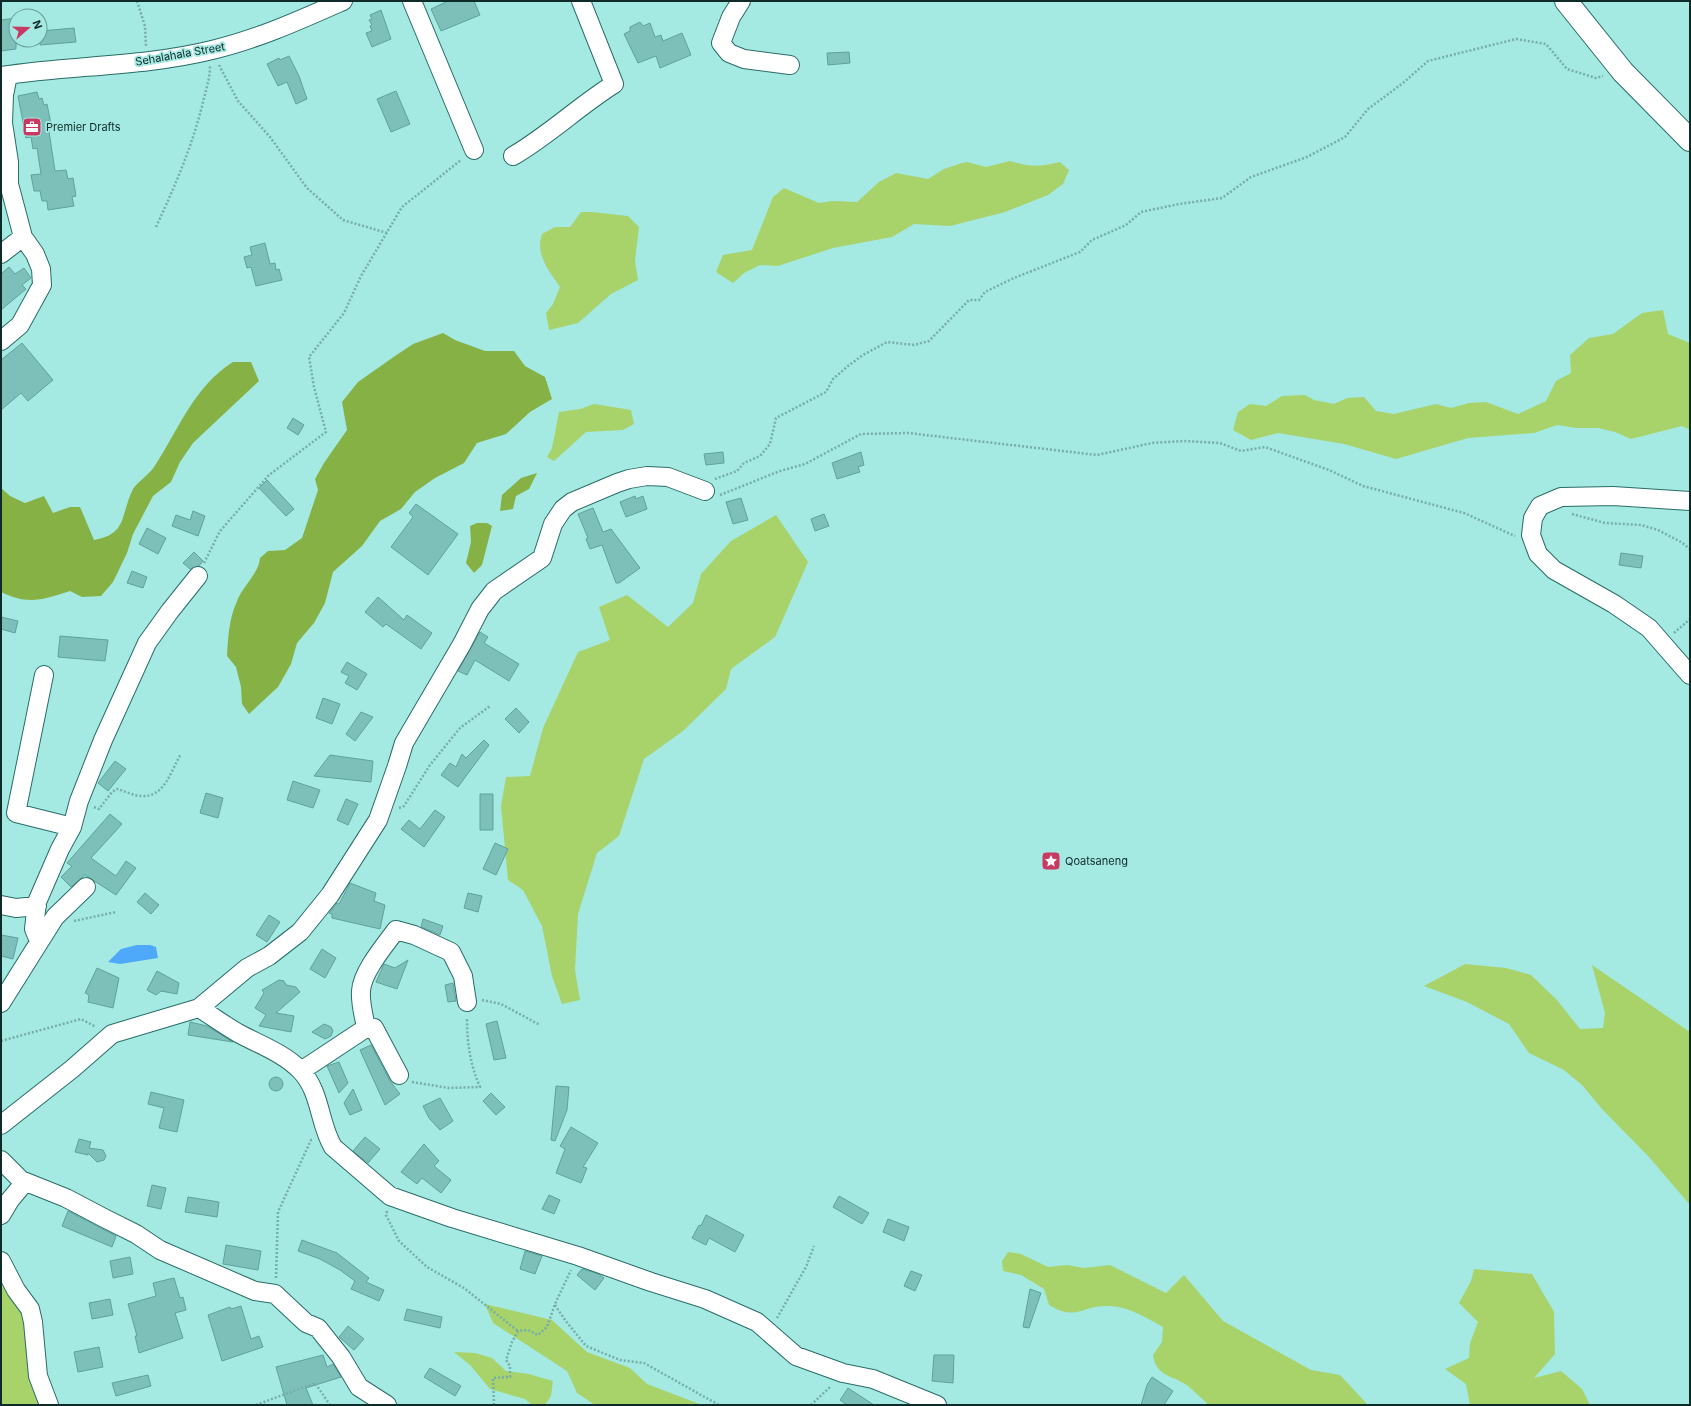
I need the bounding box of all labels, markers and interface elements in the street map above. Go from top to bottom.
north arrow [8,8,48,48]
text: N [29,18,45,31]
street label: Sehalahala Street [134,39,226,69]
office icon: Premier Drafts [21,116,43,138]
place label: Premier Drafts [46,120,121,134]
place icon: Qoatsaneng [1040,850,1062,872]
place label: Qoatsaneng [1065,854,1128,868]

